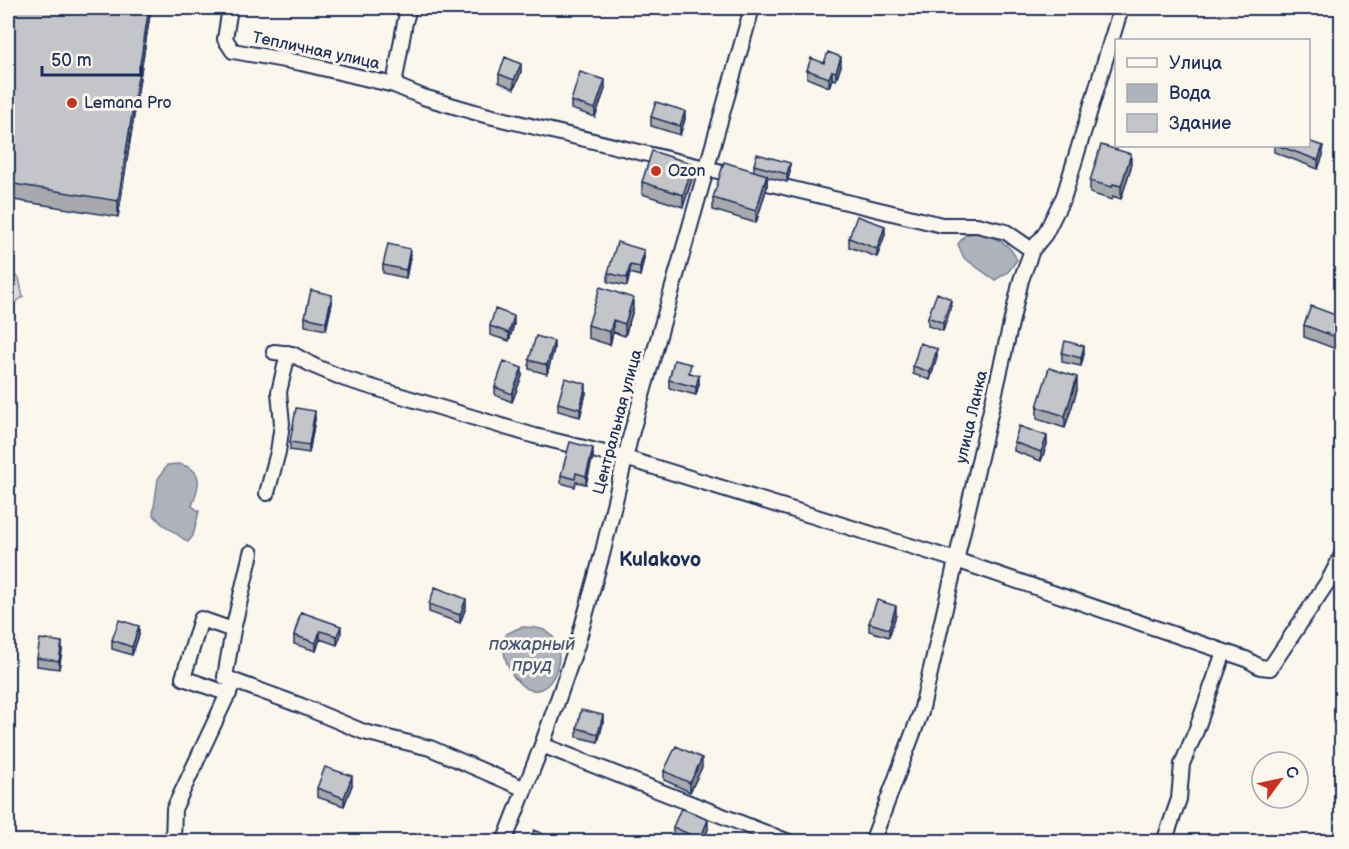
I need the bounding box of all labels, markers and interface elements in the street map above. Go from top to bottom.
street label: Тепличная улица [251,28,382,74]
scale bar [42,39,141,77]
legend [1115,39,1310,147]
text: 50 m [51,50,92,71]
text: Улица [1169,53,1223,74]
text: Вода [1169,83,1211,104]
place label: Lemana Pro [84,94,172,113]
marker: Lemana Pro [65,96,79,110]
text: Здание [1169,113,1231,134]
place label: Ozon [668,162,706,181]
marker: Ozon [649,164,663,178]
street label: Центральная улица [590,347,647,496]
street label: улица Ланка [952,368,992,465]
district label: Kulakovo [619,548,701,572]
water label: пожарный пруд [489,634,575,676]
north arrow [1250,750,1310,810]
text: С [1280,763,1302,782]

